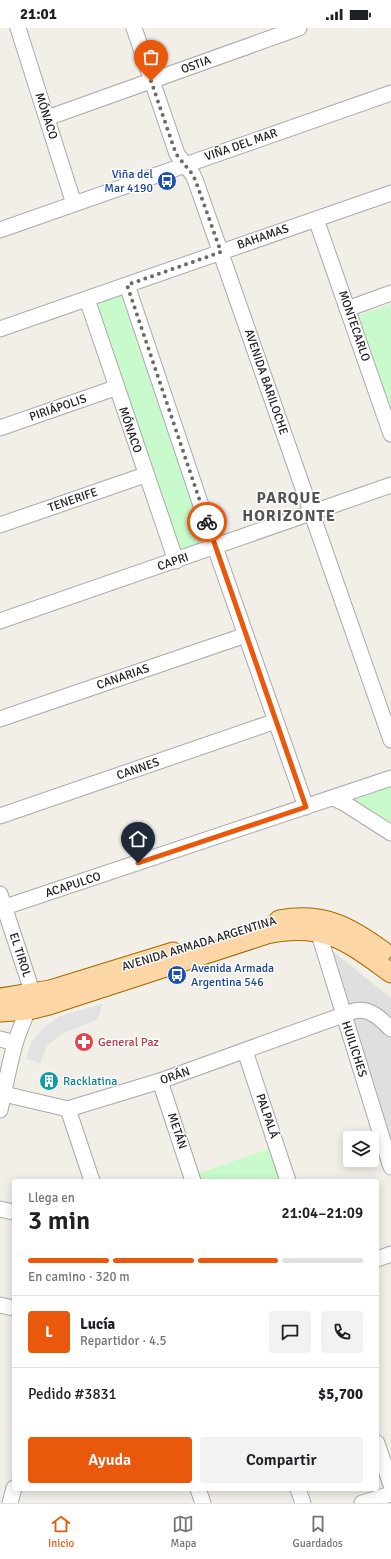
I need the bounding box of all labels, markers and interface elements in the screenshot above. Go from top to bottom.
text: 21:01 [20,5,57,23]
pin [134,40,168,81]
icon: bag [140,46,162,68]
street label: OSTIA [179,52,214,77]
street label: MÓNACO [31,91,61,141]
street label: VIÑA DEL MAR [203,126,279,164]
place label: Viña del Mar 4190 [104,167,153,196]
bus stop icon: Viña del Mar 4190 [156,170,178,192]
street label: BAHAMAS [235,221,291,253]
street label: MONTECARLO [335,289,373,364]
street label: AVENIDA BARILOCHE [241,327,291,437]
street label: PIRIÁPOLIS [27,391,89,425]
street label: MÓNACO [115,405,145,455]
street label: TENERIFE [46,484,100,515]
district label: PARQUE HORIZONTE [242,488,336,526]
courier [187,502,227,542]
icon: bike [196,511,218,533]
street label: CAPRI [155,550,191,574]
street label: CANARIAS [95,661,152,693]
street label: CANNES [115,755,162,783]
pin [121,822,155,863]
icon: home [127,828,149,850]
street label: ACAPULCO [43,869,103,901]
street label: AVENIDA ARMADA ARGENTINA [120,913,279,975]
street label: EL TIROL [6,931,34,979]
place label: Avenida Armada Argentina 546 [191,961,274,990]
bus stop icon: Avenida Armada Argentina 546 [166,964,188,986]
street label: HUILICHES [338,1019,370,1079]
pharmacy icon: General Paz [73,1031,95,1053]
place label: General Paz [98,1035,159,1050]
street label: ORÁN [158,1064,192,1088]
building icon: Racklatina [38,1070,60,1092]
place label: Racklatina [63,1074,117,1089]
street label: PALPALÁ [252,1092,282,1141]
street label: METÁN [164,1111,190,1151]
map controls [343,1131,379,1167]
button: layers [343,1131,379,1167]
text: Llega en [28,1190,75,1206]
text: 21:04–21:09 [282,1204,363,1222]
text: 3 min [28,1205,90,1237]
text: En camino · 320 m [28,1269,130,1285]
button: chat [269,1311,311,1353]
button: phone [321,1311,363,1353]
text: Lucía [80,1315,115,1333]
text: L [45,1323,53,1341]
text: Repartidor · 4.5 [80,1333,166,1349]
text: Pedido #3831 [28,1385,117,1403]
text: $5,700 [318,1385,363,1403]
button: Ayuda [28,1437,192,1483]
button: Compartir [200,1437,363,1483]
tab: Inicio [48,1513,74,1550]
tab: Mapa [171,1513,196,1550]
tab: Guardados [293,1513,343,1550]

